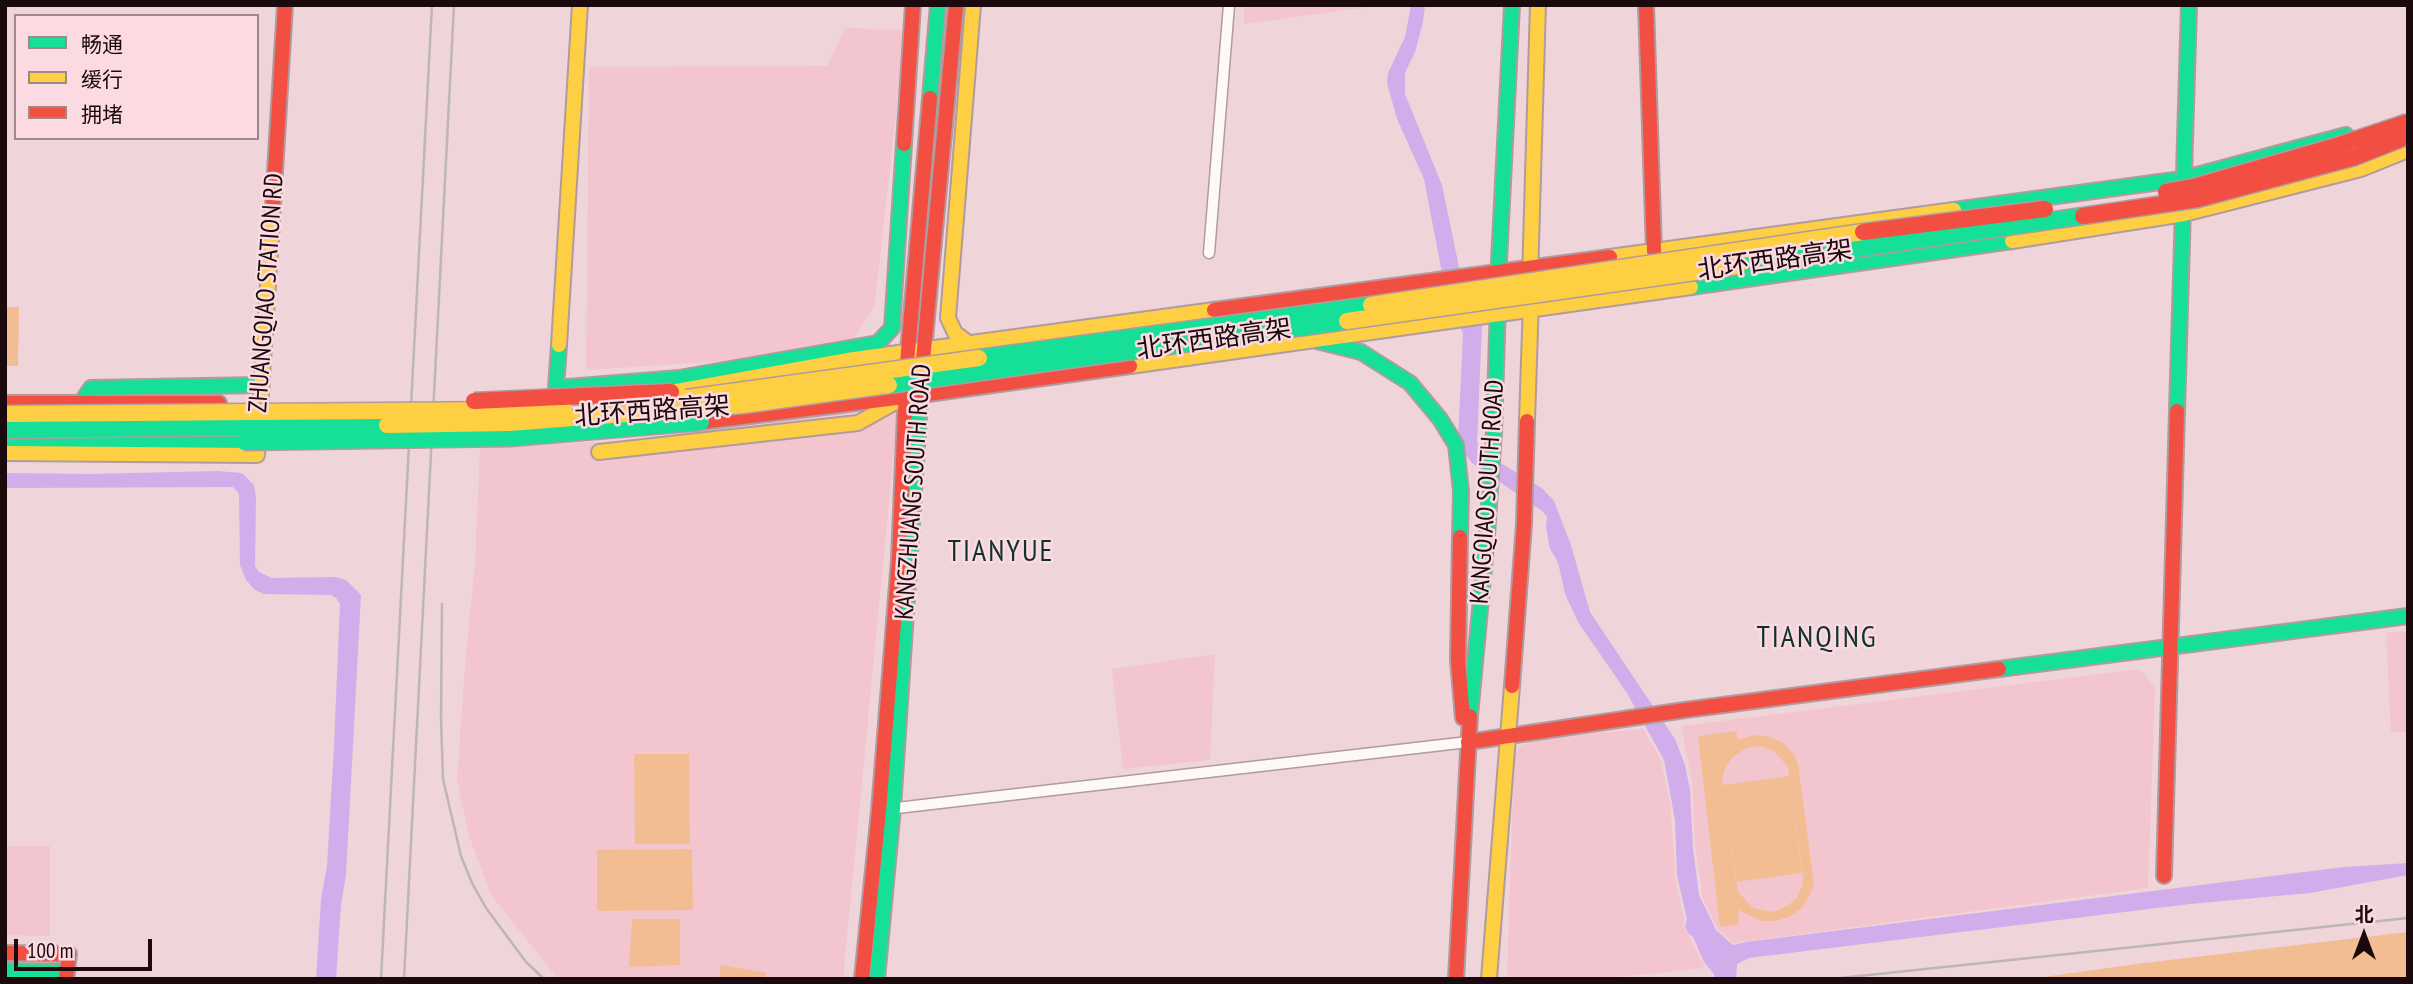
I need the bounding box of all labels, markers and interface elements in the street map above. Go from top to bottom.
legend [14,14,259,140]
text: 畅通 [81,31,123,58]
text: 缓行 [81,66,123,93]
text: 拥堵 [81,101,123,128]
street label: ZHUANGQIAO STATION RD [243,172,291,414]
street label: 北环西路高架 [1696,235,1854,287]
street label: 北环西路高架 [1135,314,1293,366]
street label: KANGZHUANG SOUTH ROAD [890,363,938,621]
street label: KANGQIAO SOUTH ROAD [1465,379,1511,605]
street label: 北环西路高架 [573,391,731,433]
district label: TIANYUE [948,534,1054,570]
district label: TIANQING [1757,620,1877,656]
north arrow [2329,900,2399,970]
text: 北 [2354,902,2374,926]
scale bar [18,925,156,969]
text: 100 m [27,937,73,964]

